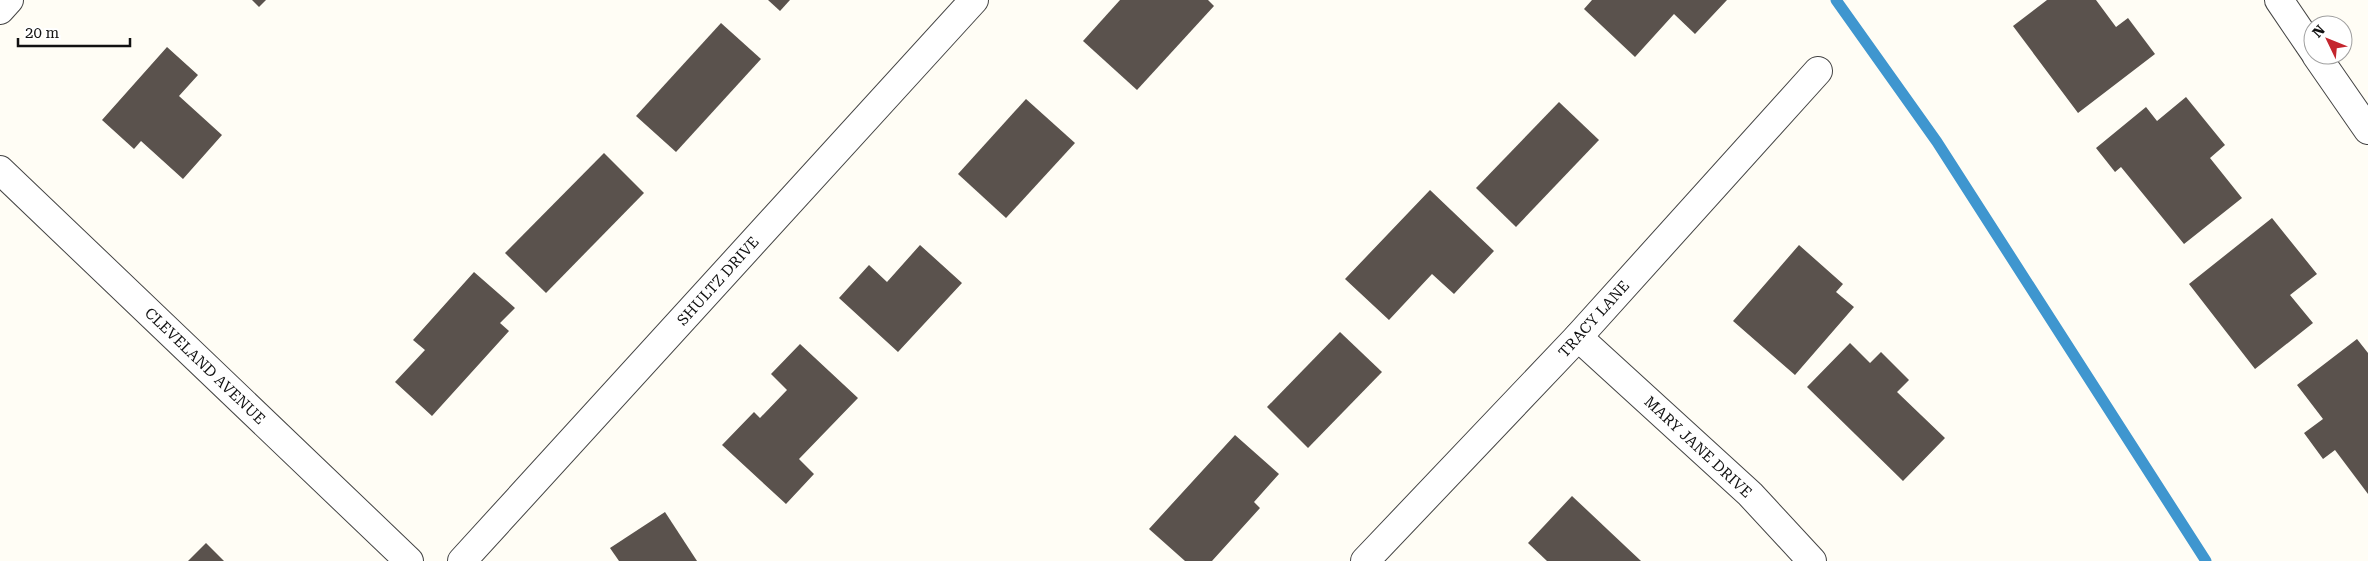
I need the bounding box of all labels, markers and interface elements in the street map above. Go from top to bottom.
scale bar [18,15,130,47]
north arrow [2303,15,2353,65]
text: N [2309,22,2328,41]
text: 20 m [25,24,60,42]
street label: SHULTZ DRIVE [673,233,763,329]
street label: TRACY LANE [1555,277,1633,361]
street label: CLEVELAND AVENUE [141,304,269,428]
street label: MARY JANE DRIVE [1641,393,1755,501]

